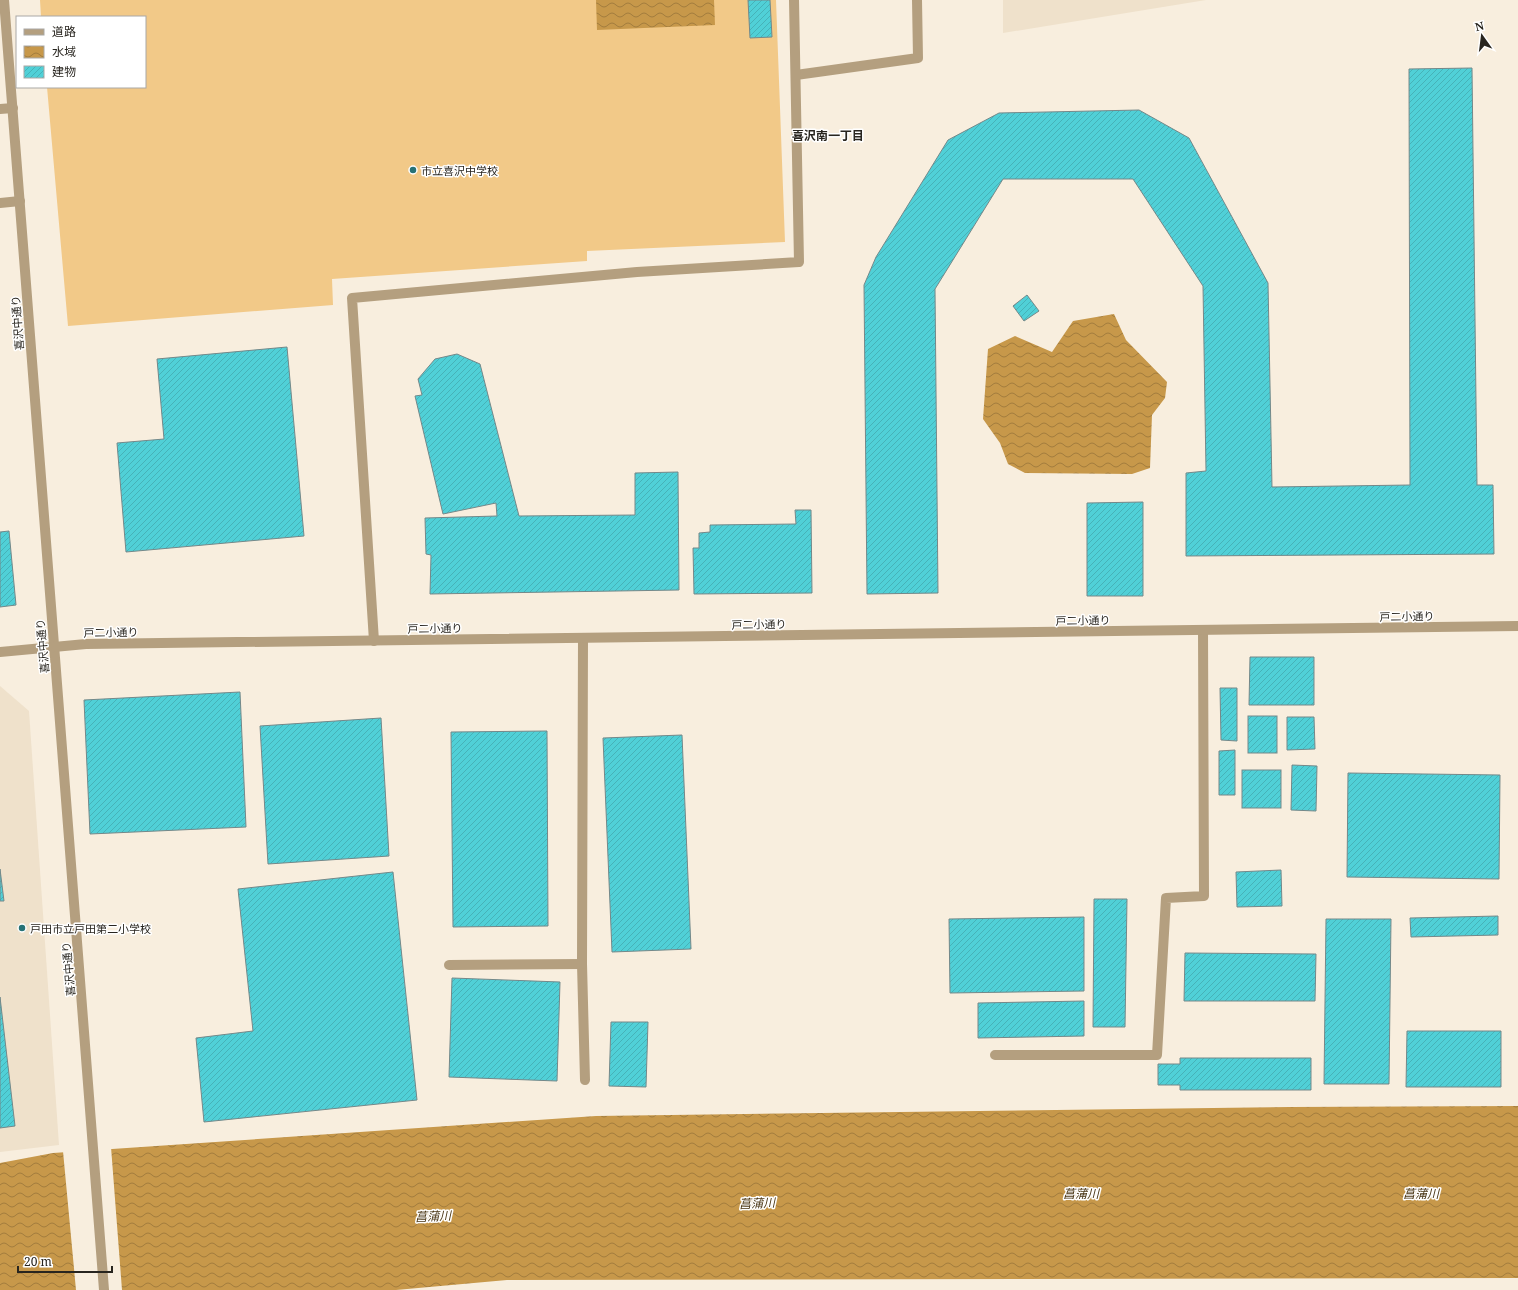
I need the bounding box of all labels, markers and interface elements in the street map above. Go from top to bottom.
legend [16,16,146,88]
north arrow [1462,16,1502,56]
text: N [1473,17,1486,34]
text: 道路 [52,23,76,40]
text: 水域 [52,43,76,60]
text: 建物 [52,63,76,80]
district label: 喜沢南一丁目 [792,127,864,144]
place label: 市立喜沢中学校 [421,163,498,178]
marker: 市立喜沢中学校 [408,165,418,175]
street label: 喜沢中通り [8,295,26,351]
street label: 戸二小通り [1379,608,1435,624]
street label: 戸二小通り [1055,612,1111,628]
street label: 戸二小通り [731,616,787,632]
street label: 喜沢中通り [32,618,52,674]
street label: 戸二小通り [407,620,463,636]
street label: 戸二小通り [83,624,139,640]
place label: 戸田市立戸田第二小学校 [30,921,151,936]
marker: 戸田市立戸田第二小学校 [17,923,27,933]
street label: 喜沢中通り [58,941,78,997]
water label: 菖蒲川 [1063,1185,1101,1202]
water label: 菖蒲川 [1403,1185,1441,1202]
water label: 菖蒲川 [739,1194,777,1212]
water label: 菖蒲川 [415,1207,453,1225]
scale bar [18,1248,112,1274]
text: 20 m [24,1253,52,1270]

